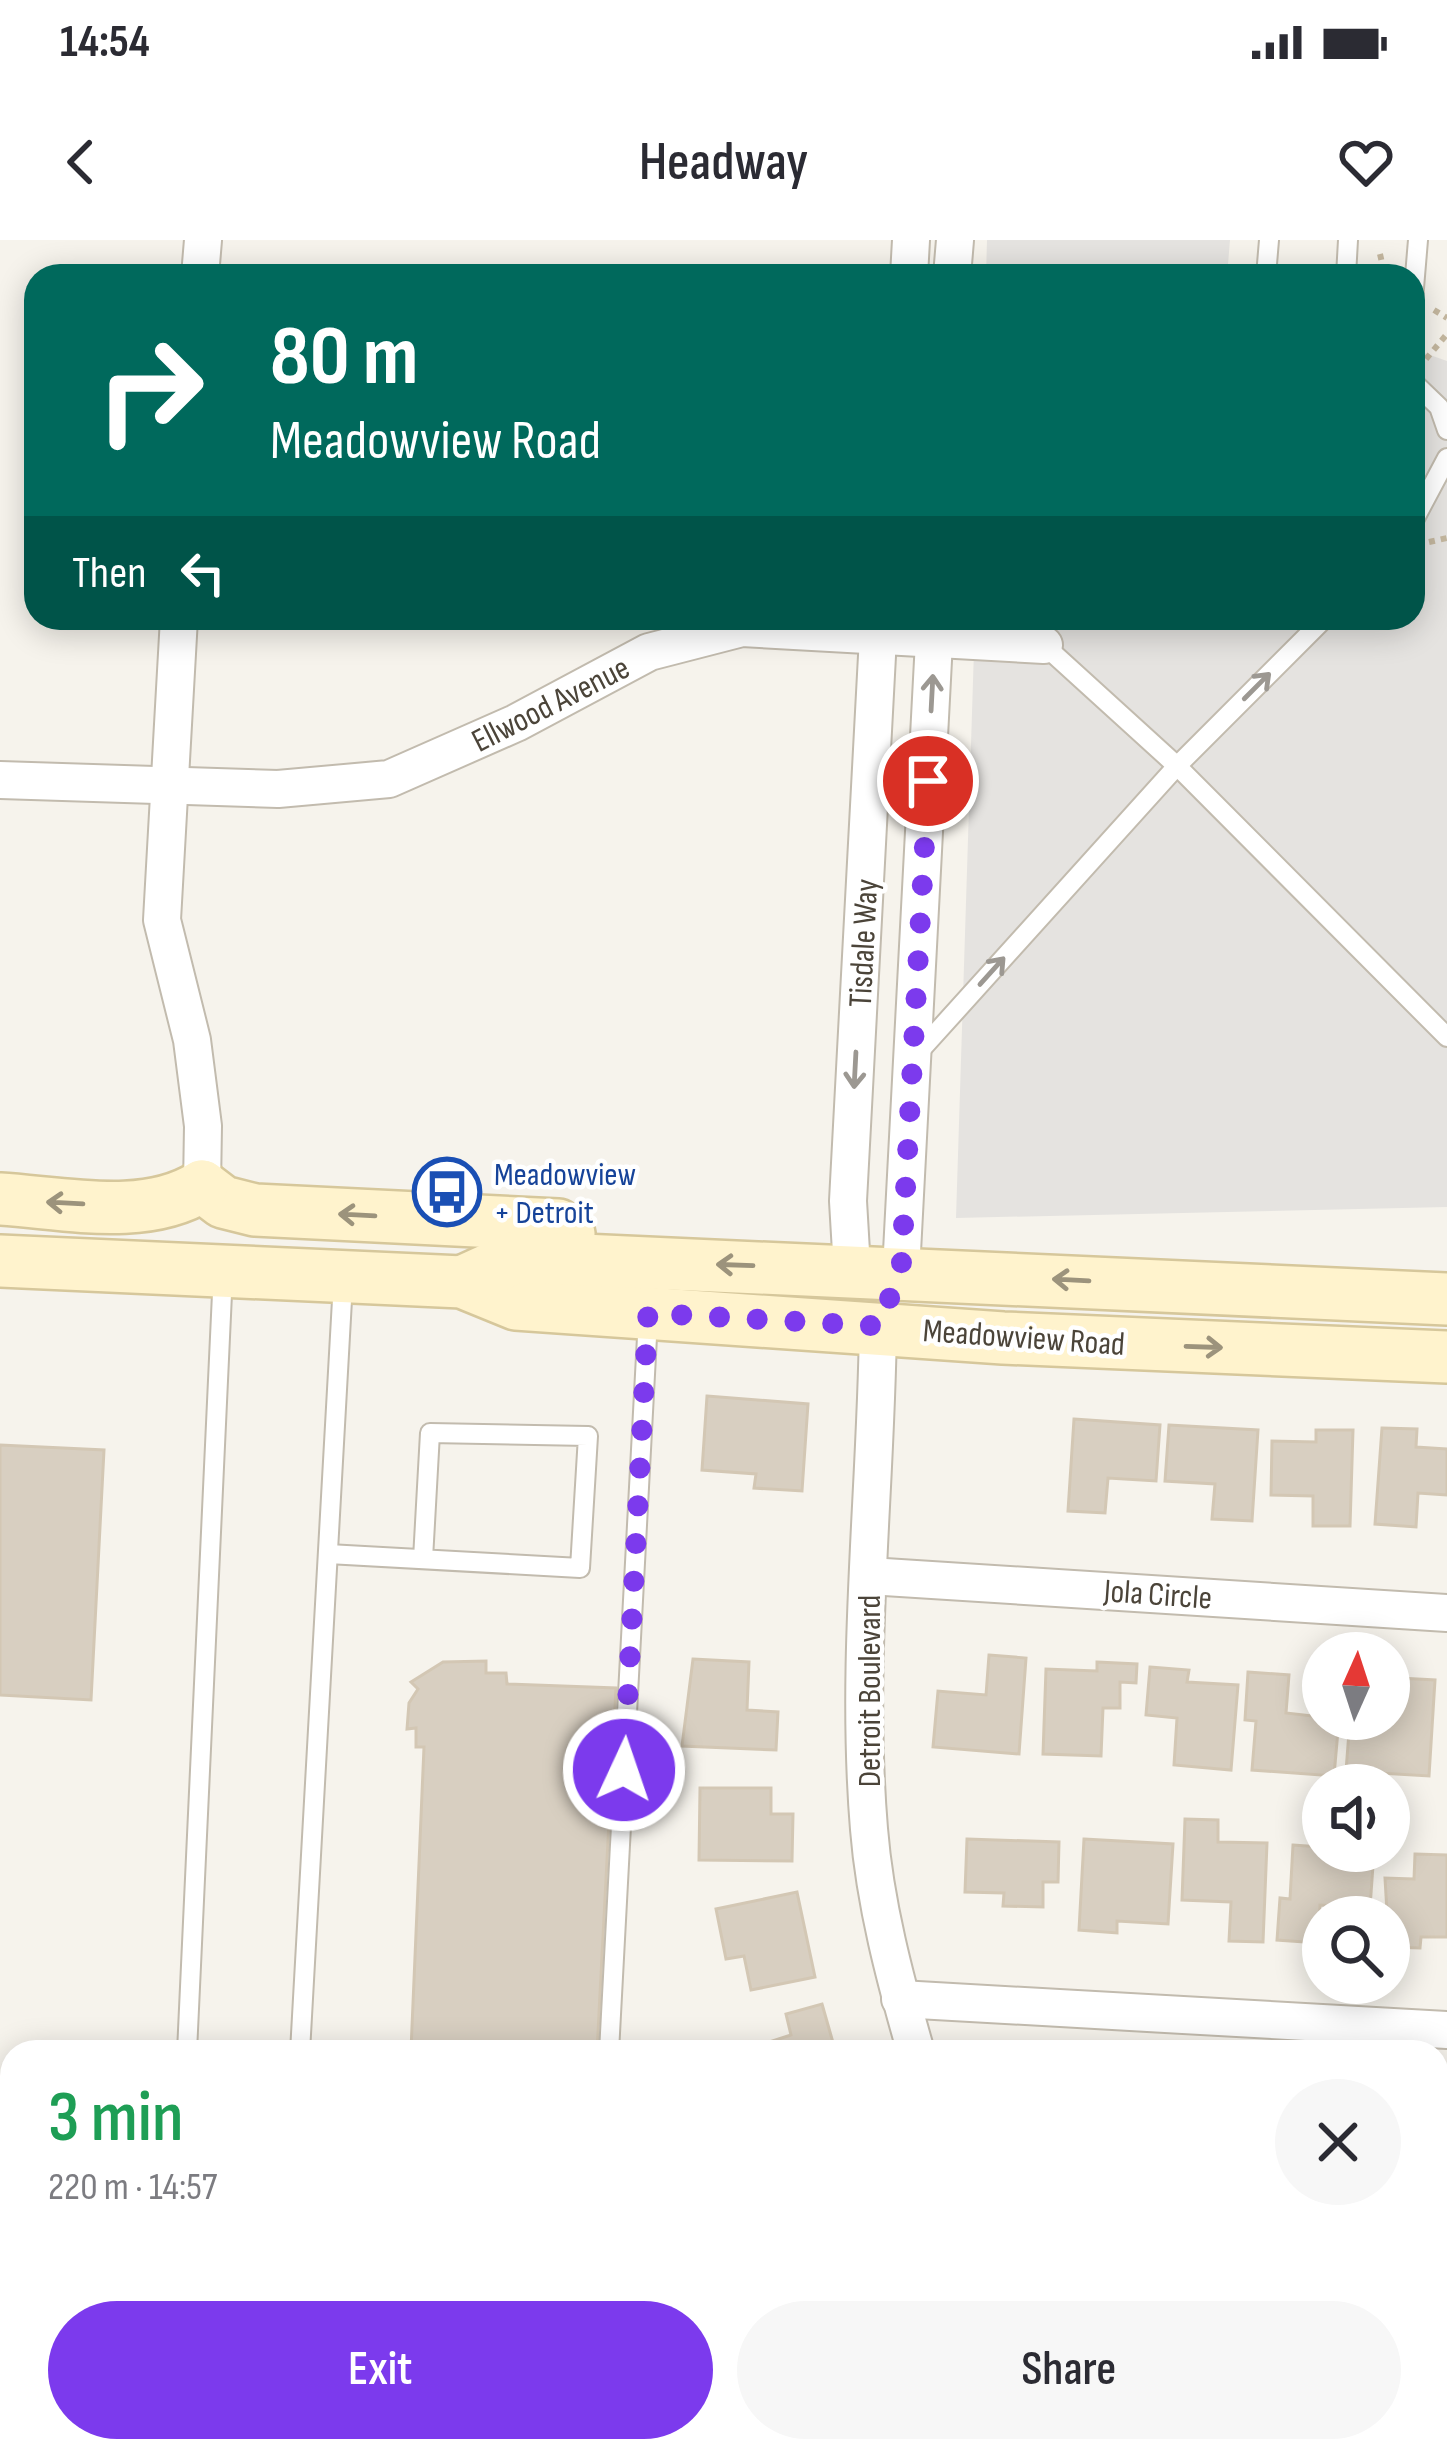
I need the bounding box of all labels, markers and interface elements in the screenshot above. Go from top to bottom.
text: 14:54 [60,15,150,70]
icon: back [48,129,114,195]
icon: heart [1333,129,1399,195]
text: Headway [639,130,808,195]
text: 80 m [270,307,418,408]
icon: right [72,312,228,468]
text: Meadowview Road [270,409,601,474]
icon: left [170,540,236,606]
text: Then [72,546,146,601]
street label: Ellwood Avenue [465,648,636,761]
one-way arrow [1242,671,1272,701]
one-way arrow [921,674,944,713]
pin [877,730,979,832]
icon: arrive [895,748,961,814]
street label: Tisdale Way [841,878,887,1008]
one-way arrow [978,956,1005,986]
one-way arrow [843,1050,866,1089]
place label: Meadowview + Detroit [494,1155,636,1233]
bus stop icon: Meadowview + Detroit [412,1157,482,1227]
one-way arrow [46,1191,85,1214]
one-way arrow [338,1203,377,1226]
one-way arrow [716,1253,755,1276]
one-way arrow [1052,1268,1091,1291]
street label: Meadowview Road [922,1311,1126,1365]
one-way arrow [1184,1336,1223,1359]
street label: Jola Circle [1101,1571,1213,1619]
street label: Detroit Boulevard [850,1595,890,1787]
north arrow [1302,1632,1410,1740]
map controls [1302,1632,1410,2004]
position arrow [561,1707,687,1833]
button: sound [1302,1764,1410,1872]
button: search [1302,1896,1410,2004]
text: 3 min [48,2075,183,2162]
button: close [1275,2079,1401,2205]
text: 220 m · 14:57 [48,2164,217,2211]
button: Exit [48,2301,713,2439]
button: Share [737,2301,1401,2439]

